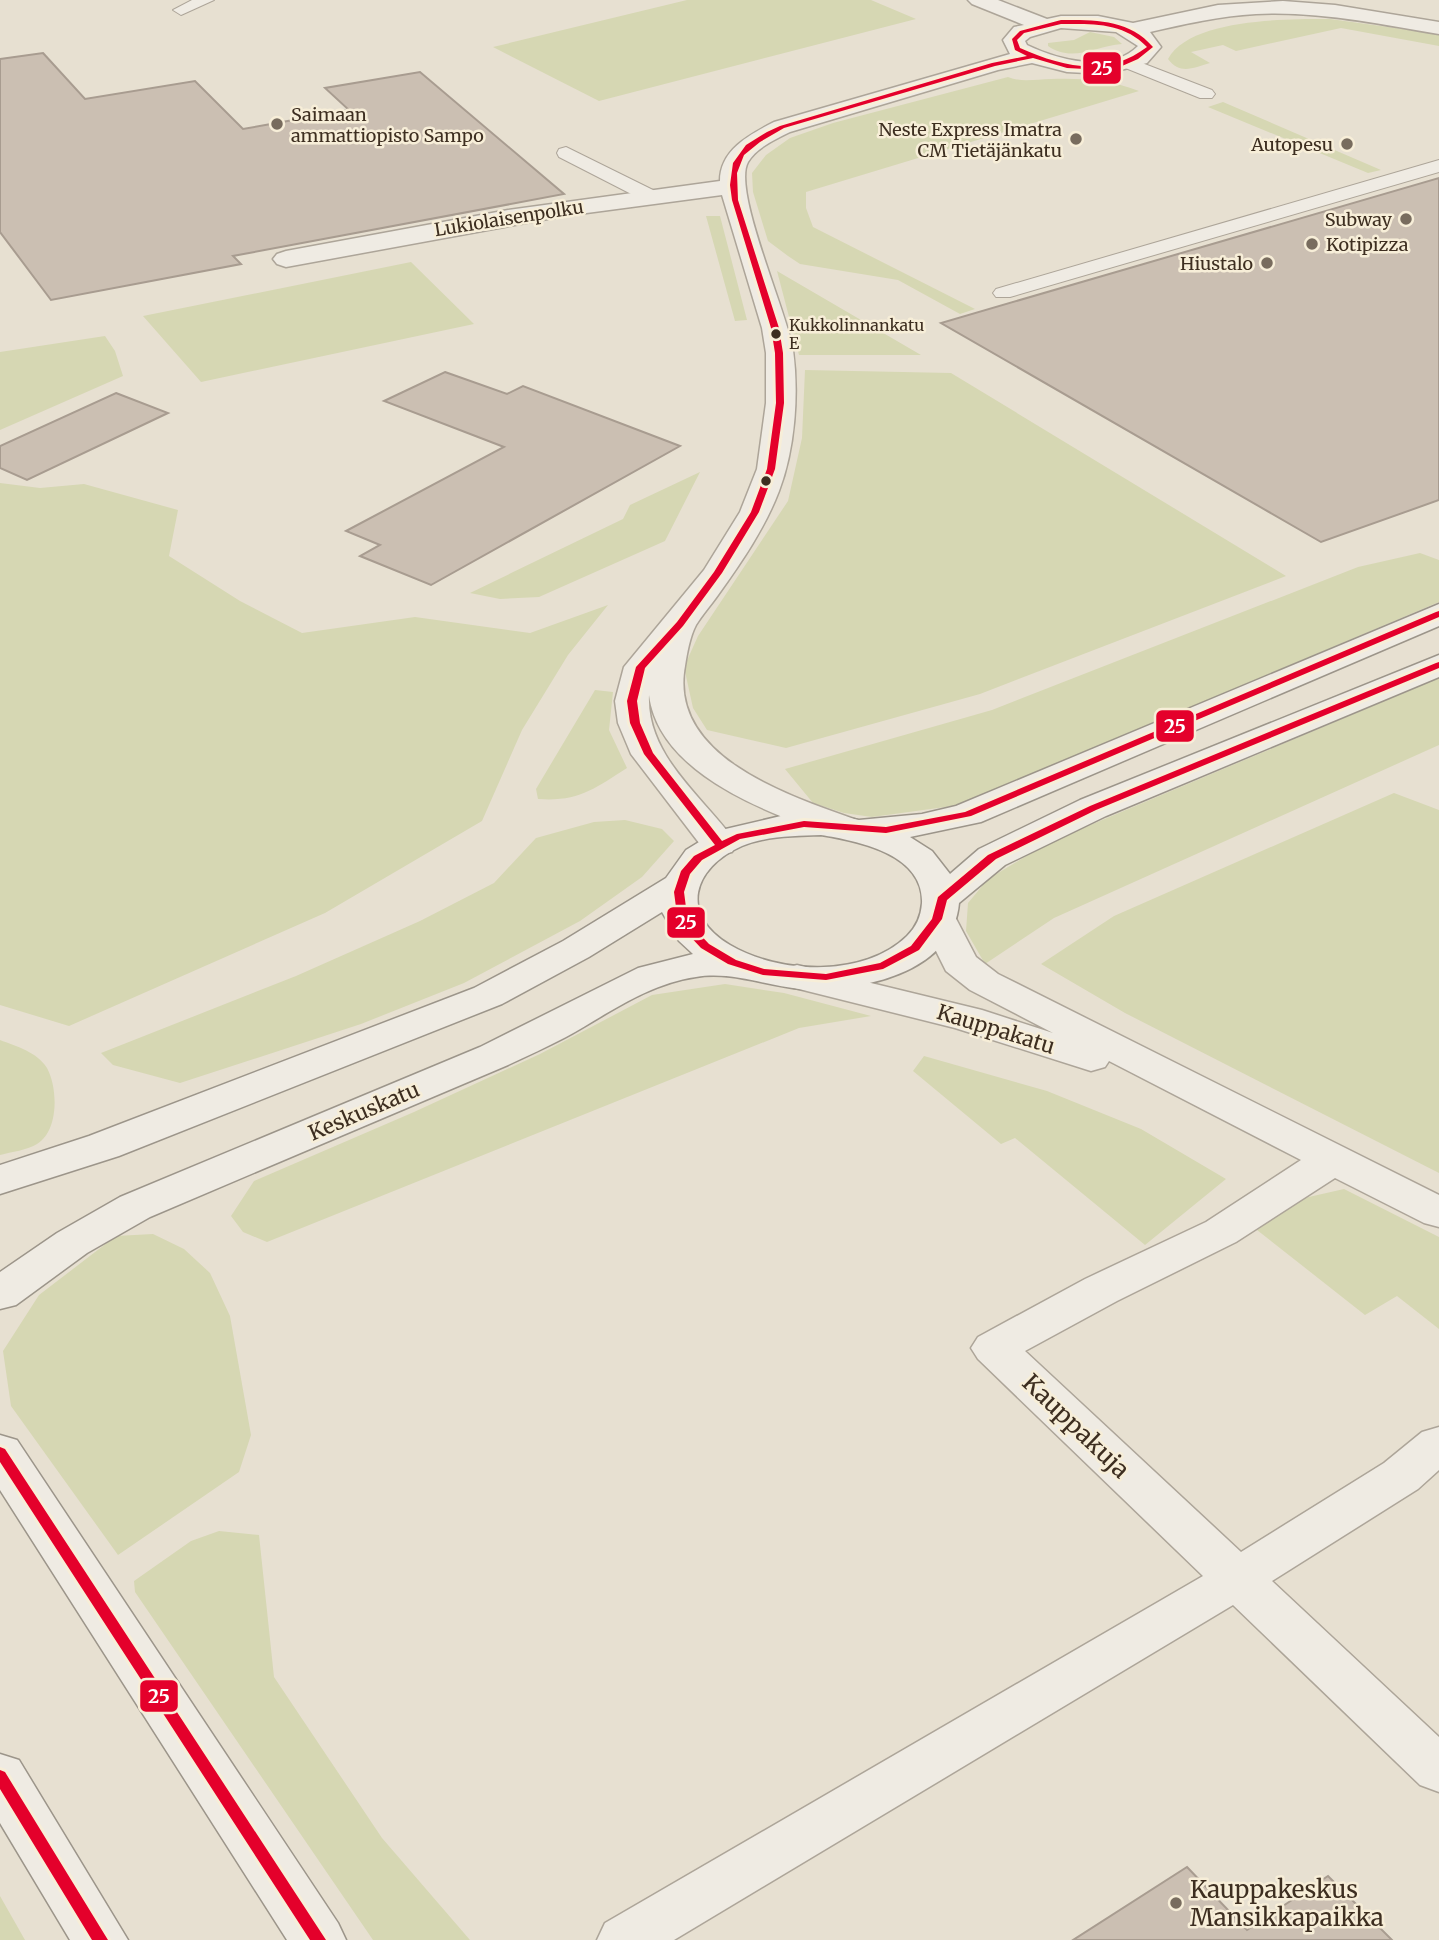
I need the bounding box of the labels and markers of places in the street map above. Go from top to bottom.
place label: Saimaan ammattiopisto Sampo [291,103,484,147]
marker: Saimaan ammattiopisto Sampo [269,116,285,132]
place label: Neste Express Imatra CM Tietäjänkatu [878,118,1062,162]
marker: Neste Express Imatra CM Tietäjänkatu [1068,131,1084,147]
place label: Autopesu [1250,133,1333,156]
marker: Autopesu [1339,136,1355,152]
place label: Subway [1325,208,1393,231]
marker: Subway [1398,211,1414,227]
place label: Kotipizza [1326,233,1409,256]
marker: Kotipizza [1304,236,1320,252]
place label: Hiustalo [1180,252,1253,275]
marker: Hiustalo [1259,255,1275,271]
place label: Kukkolinnankatu E [789,315,924,353]
marker: Kukkolinnankatu E [769,327,783,341]
unlabelled marker [759,474,773,488]
place label: Kauppakeskus Mansikkapaikka [1190,1874,1384,1933]
marker: Kauppakeskus Mansikkapaikka [1168,1895,1184,1911]

